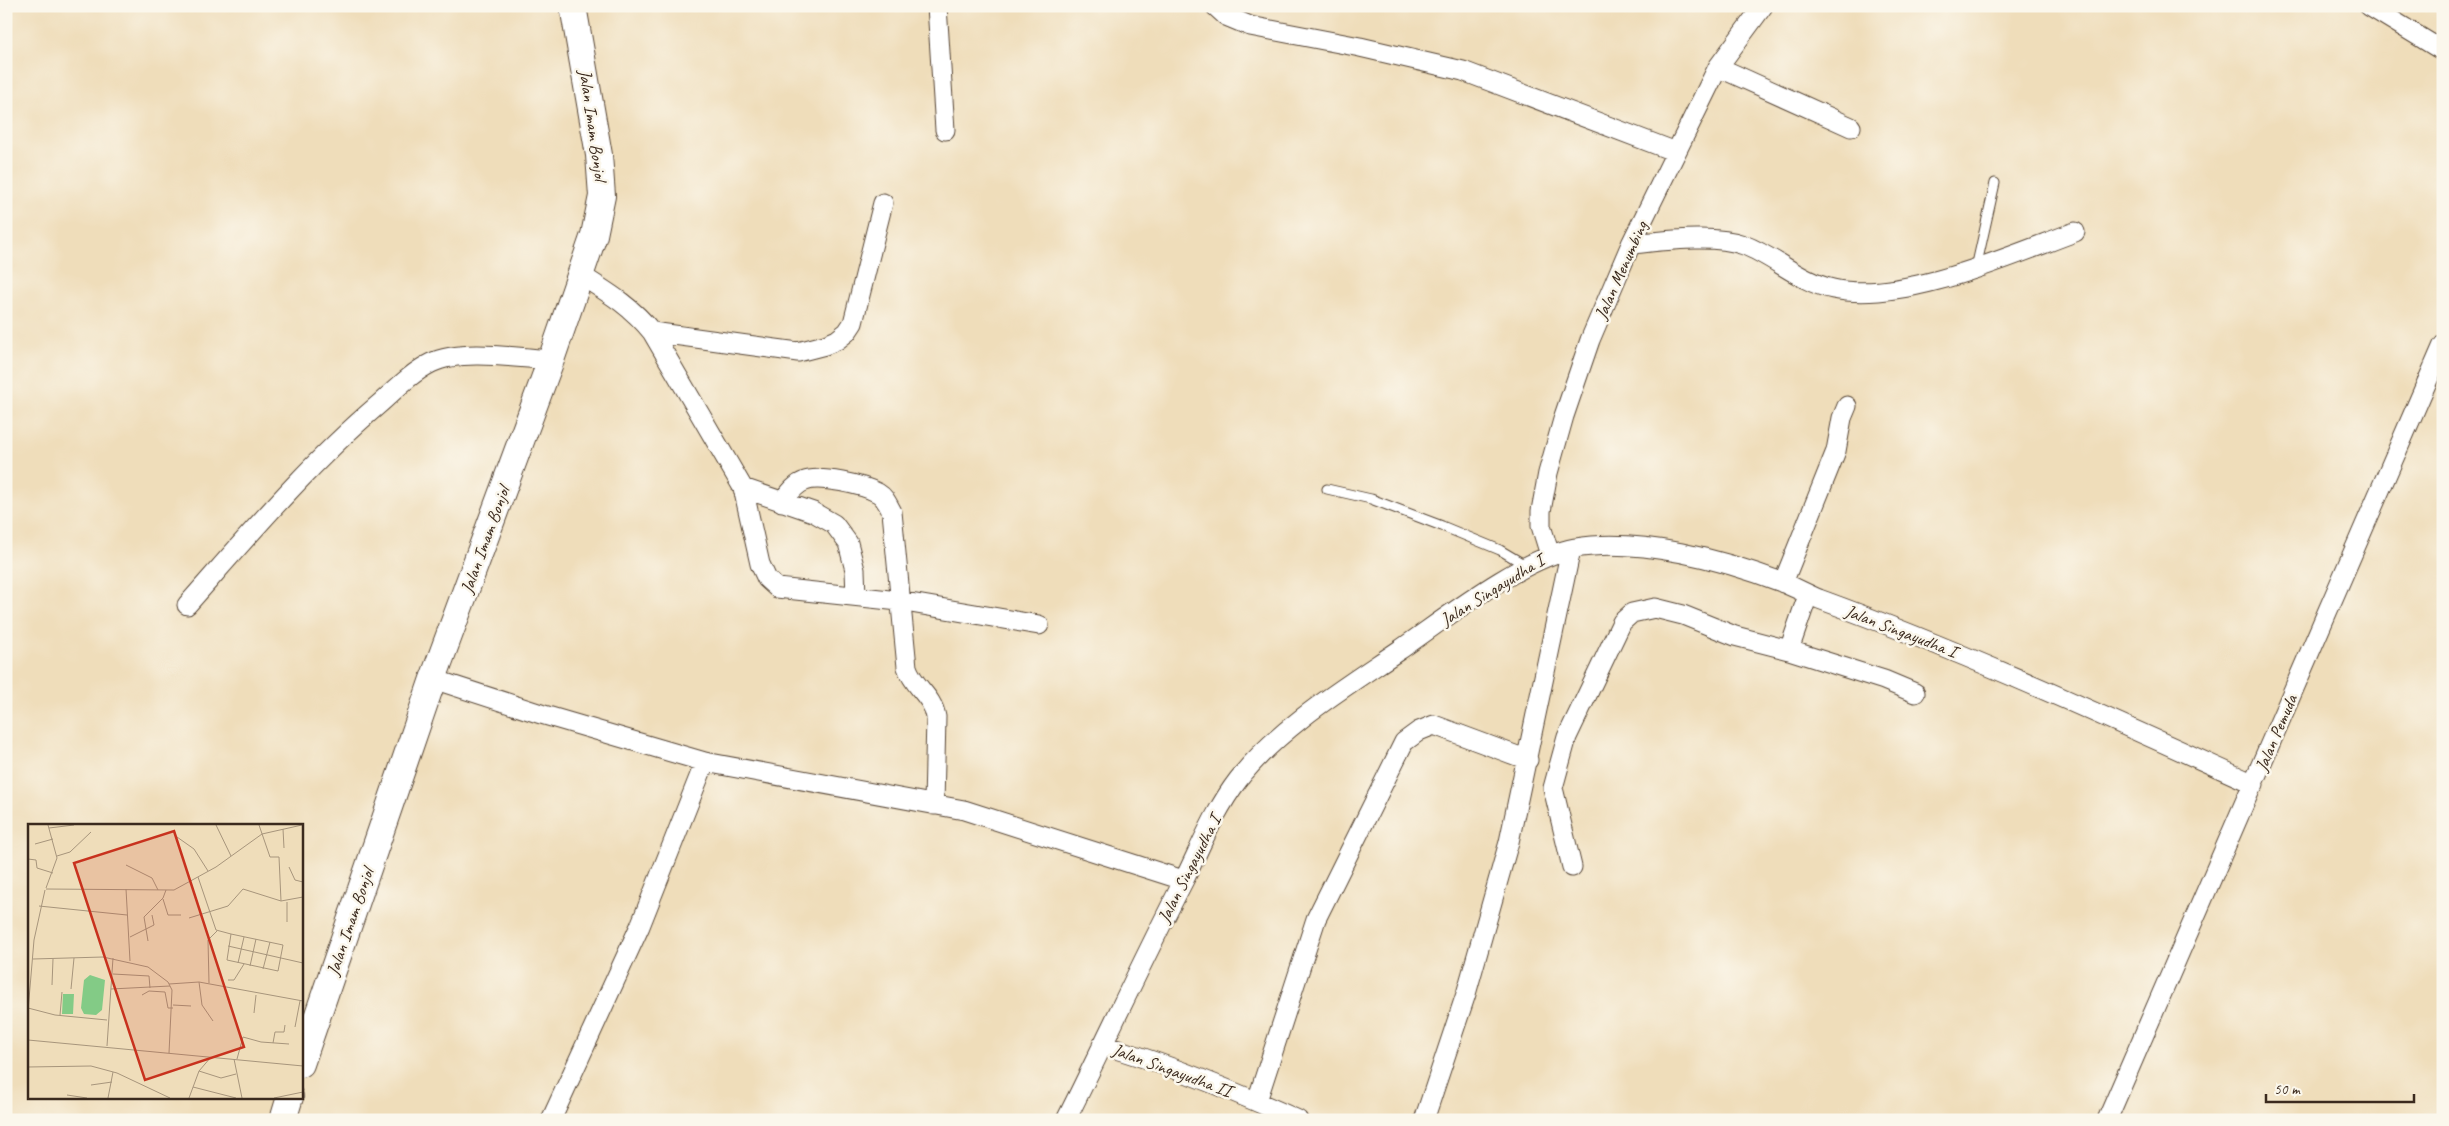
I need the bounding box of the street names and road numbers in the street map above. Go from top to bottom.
street label: Jalan Imam Bonjol [574,67,612,185]
street label: Jalan Menumbing [1589,216,1653,323]
street label: Jalan Imam Bonjol [455,481,515,597]
street label: Jalan Singayudha I [1435,548,1551,631]
street label: Jalan Singayudha I [1841,599,1963,664]
street label: Jalan Pemuda [2250,690,2303,775]
street label: Jalan Singayudha I [1152,808,1227,927]
street label: Jalan Imam Bonjol [321,863,380,979]
street label: Jalan Singayudha II [1109,1038,1238,1103]

